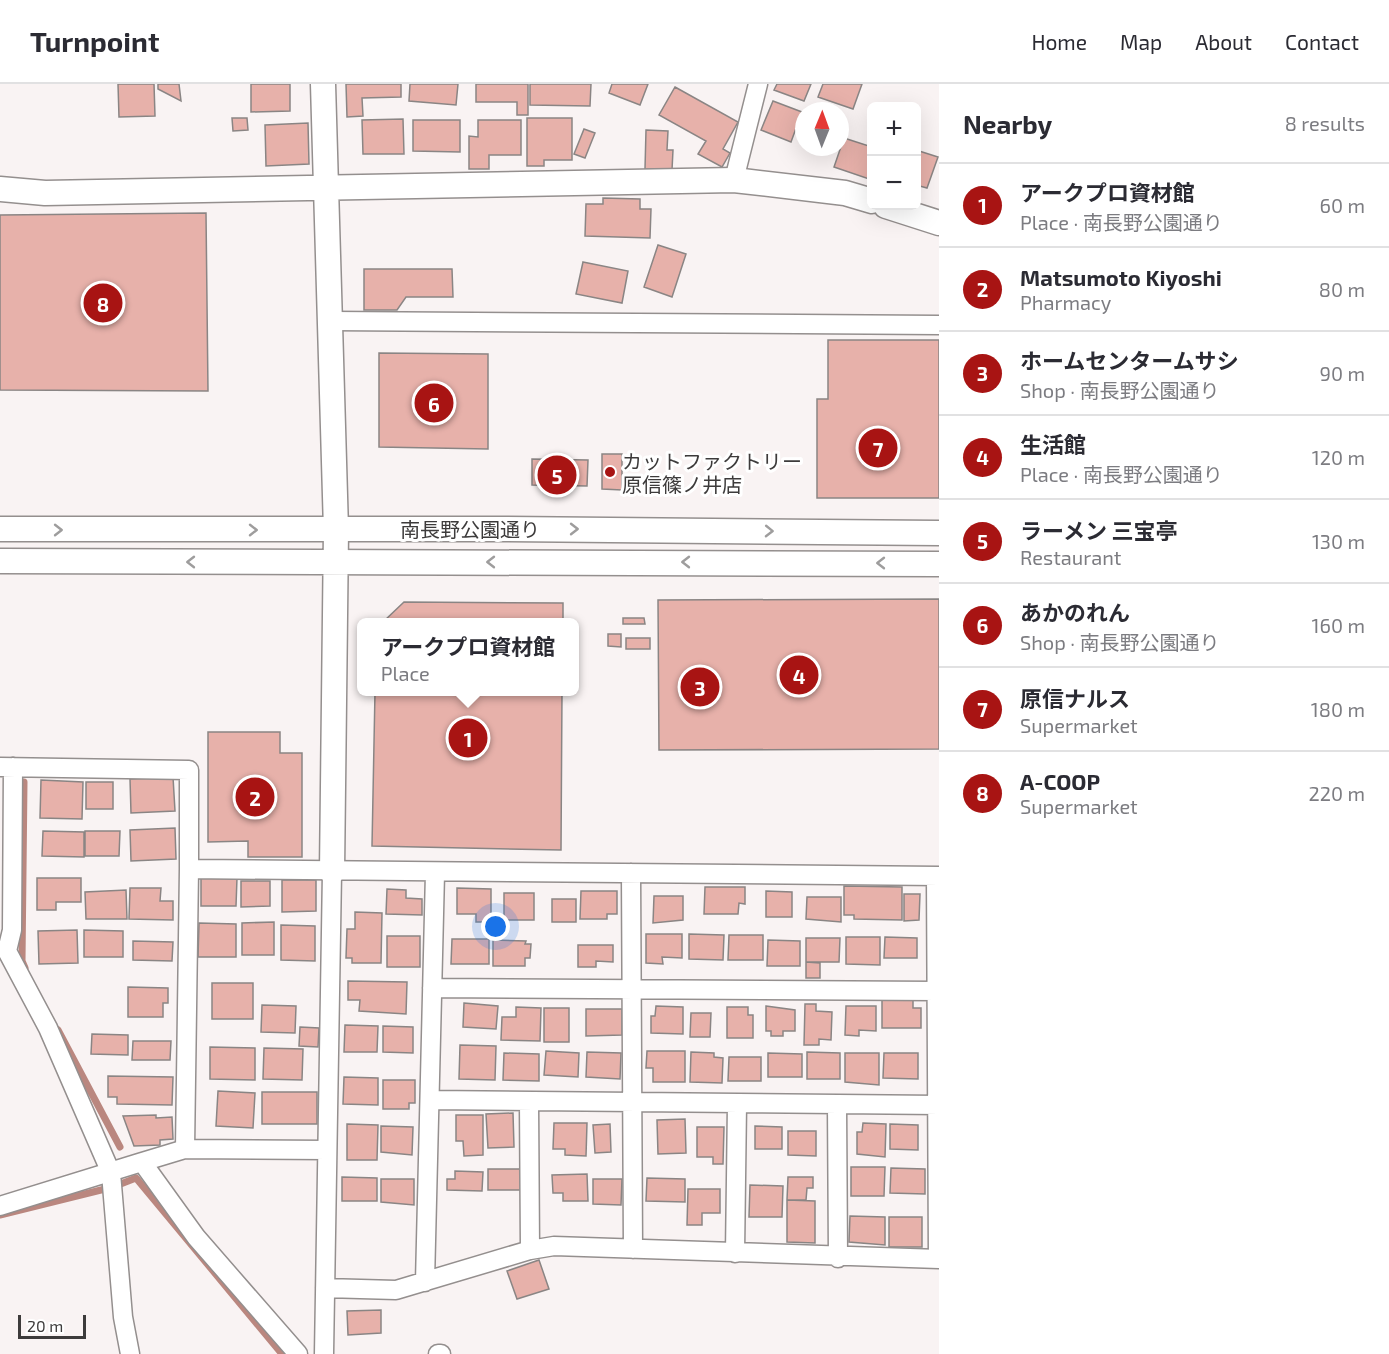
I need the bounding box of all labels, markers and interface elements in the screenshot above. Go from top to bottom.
text: Turnpoint [30,24,159,58]
text: Home [1031,29,1087,54]
text: Map [1120,29,1162,54]
text: About [1195,29,1252,54]
text: Contact [1285,29,1359,54]
north arrow [795,102,849,156]
map controls [867,102,921,210]
button: + [867,102,921,156]
text: Nearby [963,108,1052,139]
text: 8 results [1285,111,1365,135]
button: − [867,156,921,210]
text: アークプロ資材館 [1020,179,1195,205]
text: 1 [978,193,987,217]
text: 60 m [1320,193,1365,217]
text: Place · 南長野公園通り [1020,210,1223,234]
text: Matsumoto Kiyoshi [1020,264,1222,290]
text: 2 [977,277,988,301]
text: 80 m [1319,277,1365,301]
pin: 8 [84,280,122,326]
text: Pharmacy [1020,290,1111,314]
text: ホームセンタームサシ [1020,347,1239,373]
text: 3 [977,361,988,385]
text: 90 m [1320,361,1365,385]
text: Shop · 南長野公園通り [1020,378,1219,402]
pin: 6 [414,380,454,426]
pin: 7 [858,426,898,470]
text: 生活館 [1020,431,1086,457]
text: 4 [976,445,989,469]
text: 120 m [1312,445,1365,469]
place label: カットファクトリー 原信篠ノ井店 [622,449,802,496]
pin: 5 [538,452,576,498]
text: Place · 南長野公園通り [1020,462,1223,486]
marker: カットファクトリー 原信篠ノ井店 [603,465,617,479]
street label: 南長野公園通り [400,517,540,541]
text: ラーメン 三宝亭 [1020,517,1178,543]
one-way arrow [570,523,579,535]
one-way arrow [54,524,63,536]
one-way arrow [249,524,258,536]
one-way arrow [765,524,774,537]
text: 5 [977,529,988,553]
text: 130 m [1312,529,1365,553]
text: Restaurant [1020,545,1121,569]
one-way arrow [186,556,195,568]
one-way arrow [486,556,495,568]
one-way arrow [681,556,690,568]
one-way arrow [876,557,885,569]
text: あかのれん [1020,599,1130,625]
text: 6 [977,613,988,637]
text: 160 m [1312,613,1365,637]
popup [357,618,579,696]
text: Shop · 南長野公園通り [1020,630,1219,654]
text: アークプロ資材館 [381,633,555,659]
pin: 4 [780,652,818,698]
text: Place [381,661,430,685]
pin: 3 [680,664,720,710]
text: 原信ナルス [1020,685,1130,711]
text: 7 [977,697,988,721]
text: 180 m [1311,697,1365,721]
text: Supermarket [1020,713,1138,737]
pin: 1 [448,716,488,760]
text: A-COOP [1020,768,1100,794]
pin: 2 [236,774,274,820]
text: 8 [976,781,989,805]
text: 220 m [1308,781,1365,805]
text: Supermarket [1020,794,1138,818]
your location [481,912,510,941]
scale bar [18,1312,86,1340]
text: 20 m [27,1316,63,1335]

